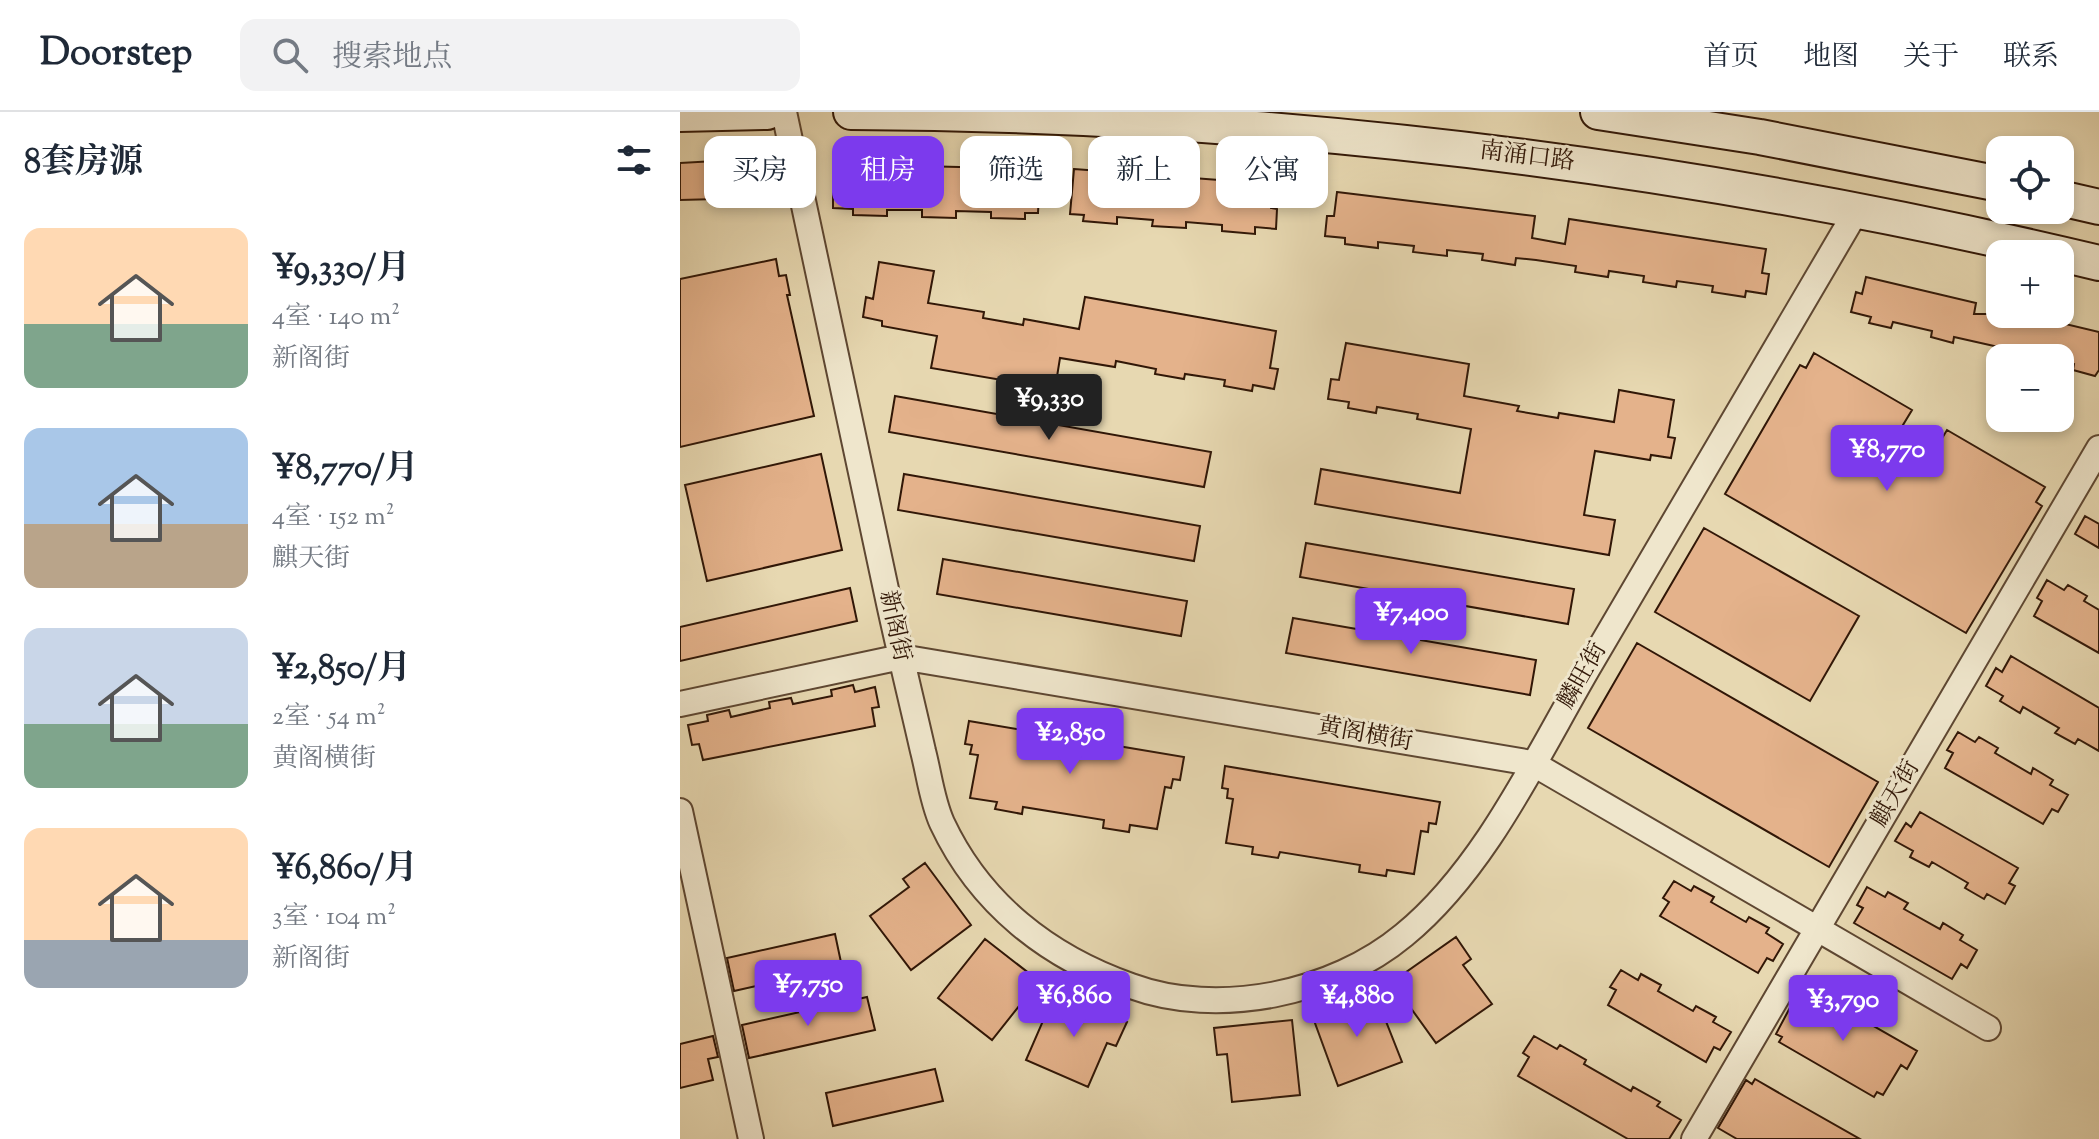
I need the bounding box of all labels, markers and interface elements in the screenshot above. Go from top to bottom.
search box [240,19,800,91]
text: Doorstep [40,28,192,82]
icon: search [268,33,312,77]
text: 搜索地点 [332,37,452,80]
text: 首页 [1703,38,1759,78]
text: 地图 [1803,38,1859,78]
text: 关于 [1903,38,1959,78]
text: 联系 [2003,38,2059,78]
street label: 南涌口路 [1477,134,1577,180]
chip: 买房 [704,136,816,208]
chip: 租房 [832,136,944,208]
chip: 筛选 [960,136,1072,208]
chip: 新上 [1088,136,1200,208]
chip: 公寓 [1216,136,1328,208]
map controls [1986,136,2074,432]
button: locate [1986,136,2074,224]
icon: filters [612,138,656,182]
text: 8套房源 [24,139,143,188]
button: + [1986,240,2074,328]
text: ¥9,330/月 [272,245,410,294]
icon: home [88,260,184,356]
text: 4室 · 140 m² [272,299,400,336]
text: 新阁街 [272,341,350,378]
button: − [1986,344,2074,432]
pin: ¥9,330 [984,374,1114,442]
text: ¥9,330 [1014,381,1084,418]
pin: ¥8,770 [1822,425,1952,493]
text: ¥8,770 [1849,432,1925,469]
text: ¥8,770/月 [272,445,419,494]
icon: home [88,460,184,556]
text: 4室 · 152 m² [272,499,394,536]
text: 麒天街 [272,541,350,578]
street label: 新阁街 [870,587,918,665]
pin: ¥7,400 [1346,588,1476,656]
text: ¥7,400 [1373,595,1449,632]
street label: 麟旺街 [1550,636,1616,716]
text: ¥2,850/月 [272,645,411,694]
icon: home [88,660,184,756]
text: 2室 · 54 m² [272,699,386,736]
pin: ¥2,850 [1005,708,1135,776]
street label: 黄阁横街 [1315,710,1415,760]
text: ¥2,850 [1035,715,1105,752]
text: 黄阁横街 [272,741,376,778]
street label: 麒天街 [1863,754,1929,834]
text: ¥6,860/月 [272,845,418,894]
icon: home [88,860,184,956]
text: 3室 · 104 m² [272,899,396,936]
text: 新阁街 [272,941,350,978]
pin: ¥7,750 [743,960,873,1028]
text: ¥7,750 [773,967,843,1004]
pin: ¥6,860 [1009,971,1139,1039]
pin: ¥4,880 [1292,971,1422,1039]
pin: ¥3,790 [1778,975,1908,1043]
text: ¥6,860 [1036,978,1112,1015]
text: ¥4,880 [1320,978,1394,1015]
text: ¥3,790 [1807,982,1879,1019]

